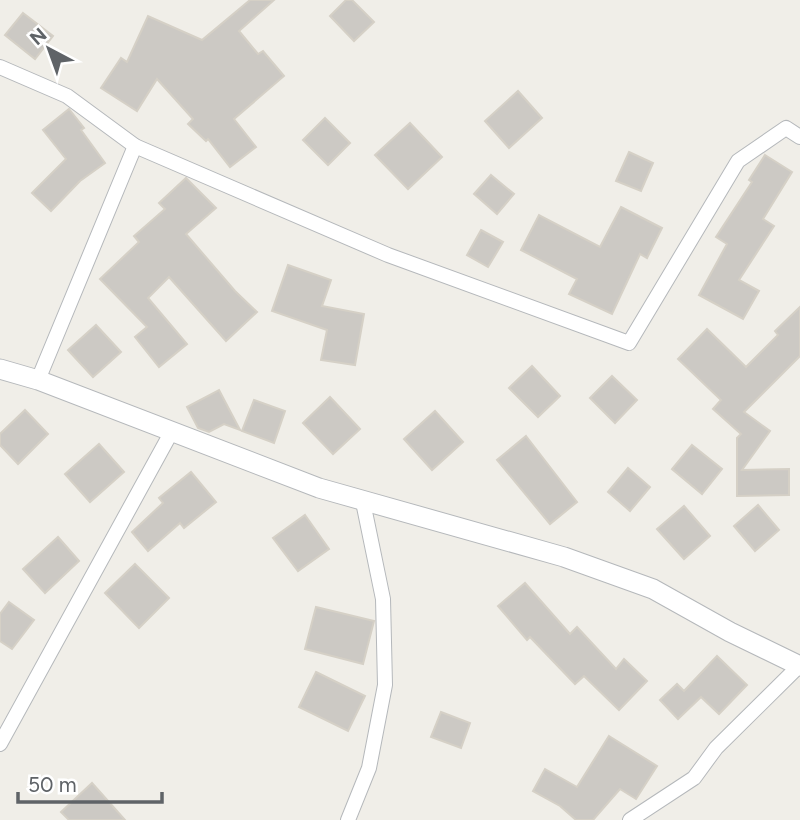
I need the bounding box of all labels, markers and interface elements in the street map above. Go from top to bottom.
north arrow [14,14,84,84]
text: N [25,23,51,50]
scale bar [18,760,161,804]
text: 50 m [28,772,77,797]

